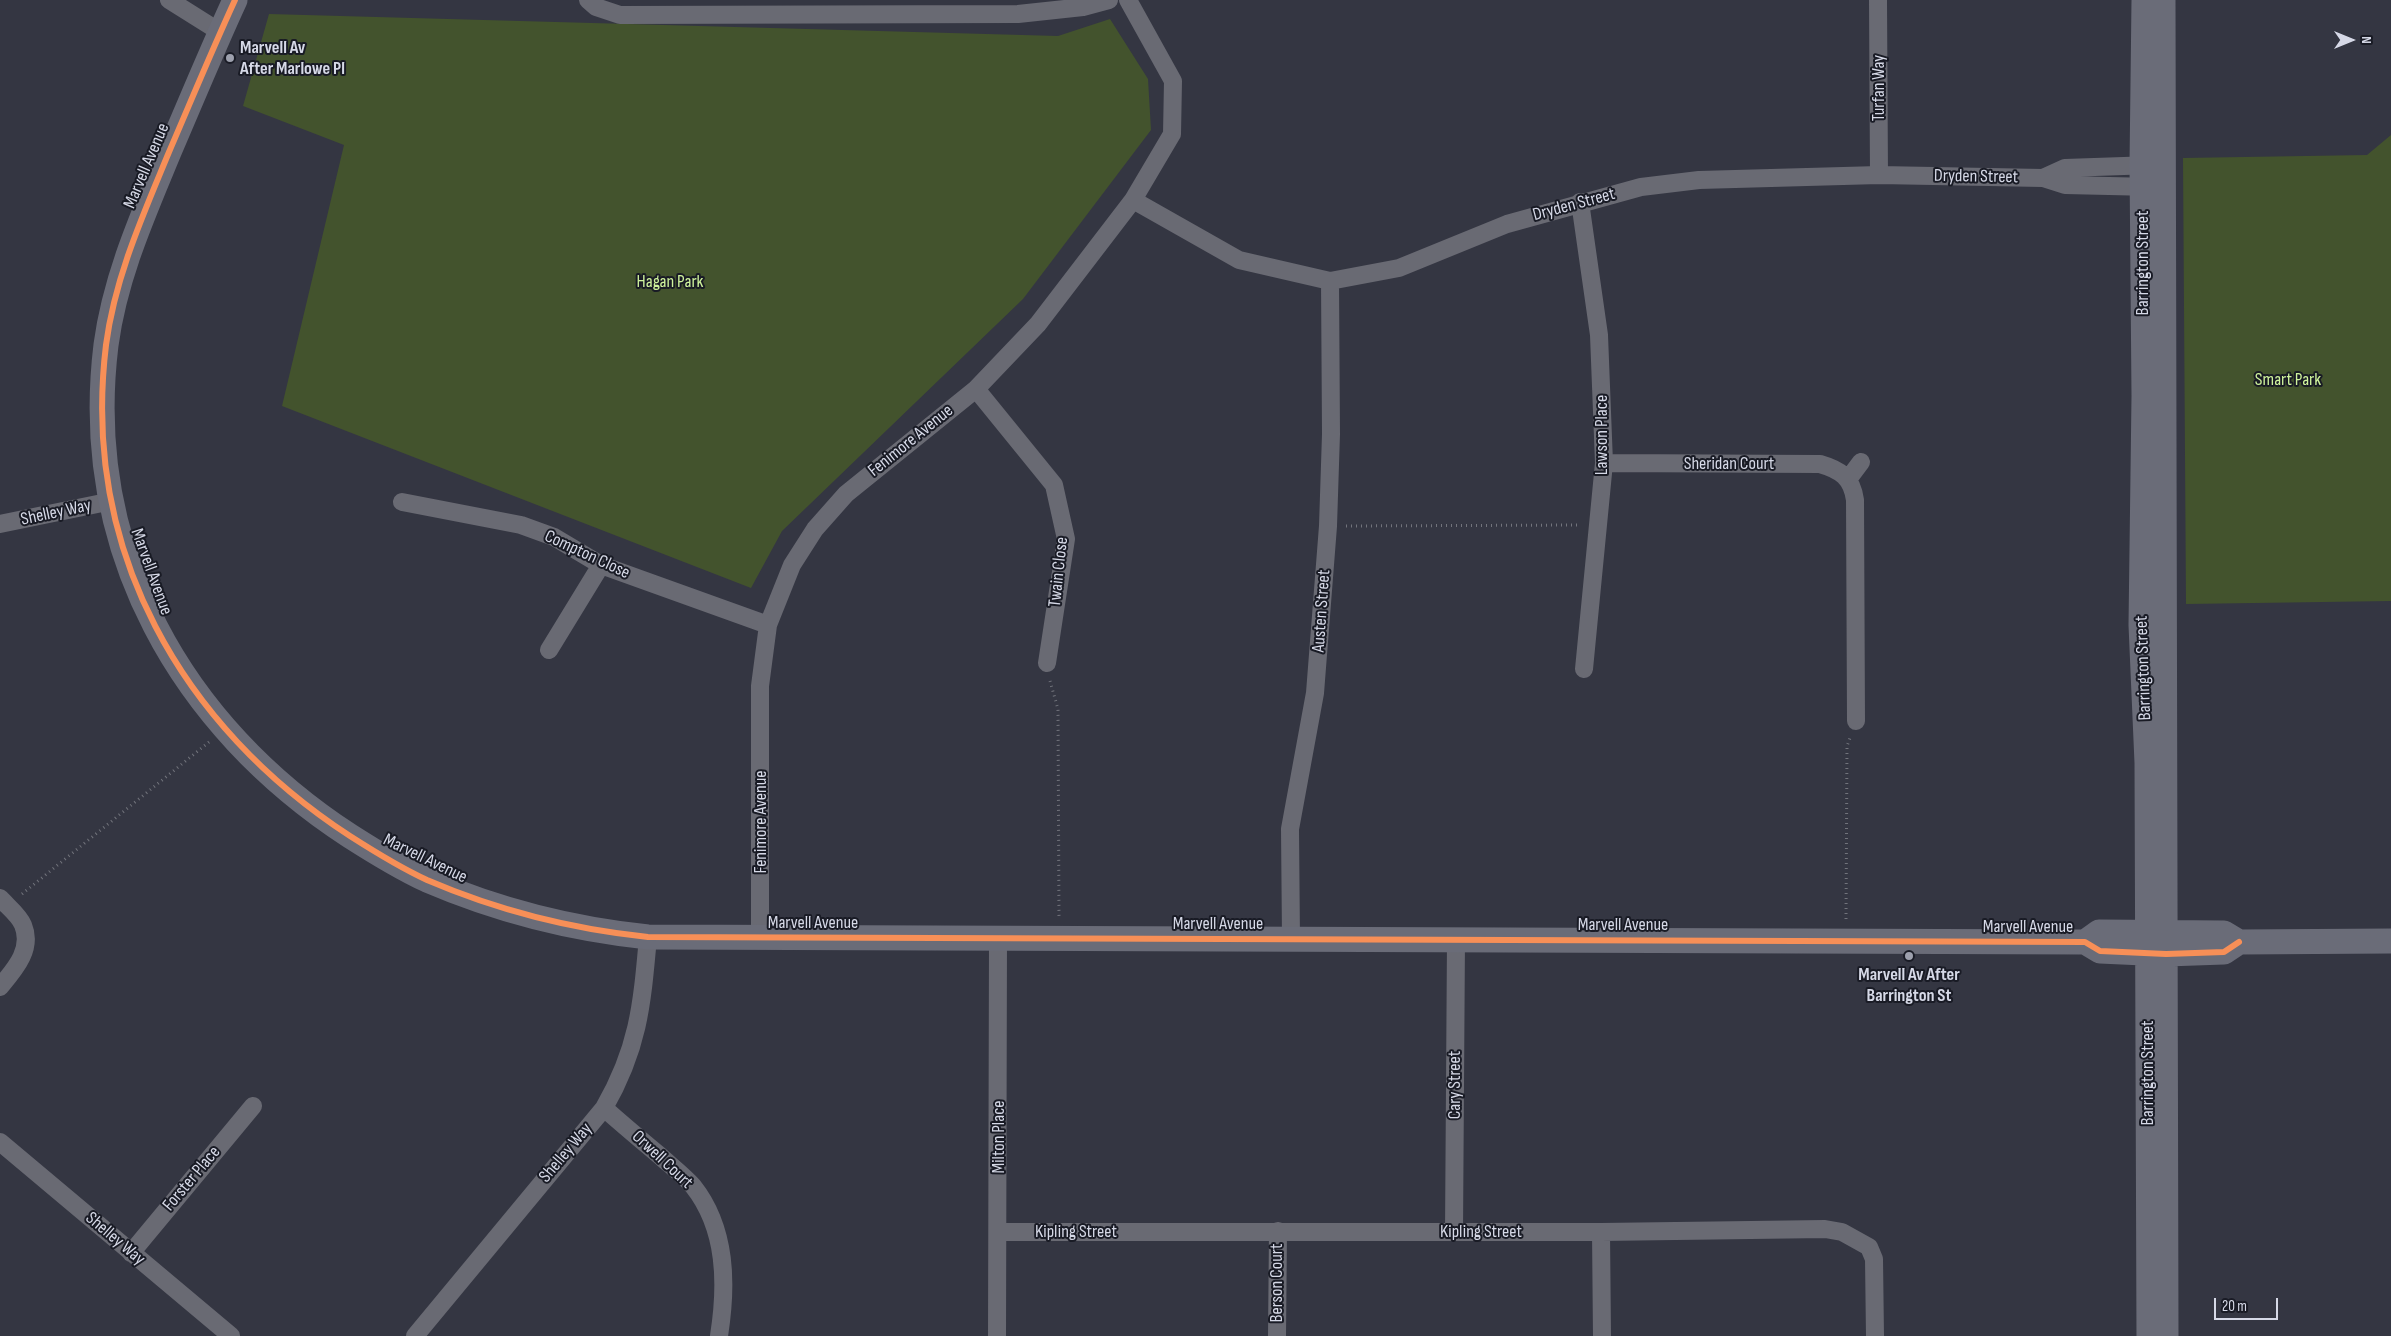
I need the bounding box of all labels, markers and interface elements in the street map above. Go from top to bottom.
north arrow [2326,15,2376,65]
text: N [2358,36,2375,44]
place label: Marvell Av After Marlowe Pl [240,37,345,80]
marker: Marvell Av After Marlowe Pl [224,52,236,64]
street label: Turfan Way [1868,55,1890,121]
street label: Marvell Avenue [119,120,175,212]
street label: Dryden Street [1934,165,2018,189]
street label: Dryden Street [1531,184,1617,226]
street label: Barrington Street [2132,211,2154,315]
park label: Hagan Park [637,271,703,293]
park label: Smart Park [2255,369,2321,391]
street label: Lawson Place [1591,395,1613,475]
street label: Fenimore Avenue [864,400,958,482]
street label: Sheridan Court [1684,453,1774,475]
street label: Shelley Way [19,495,93,531]
street label: Marvell Avenue [125,526,177,618]
street label: Compton Close [541,526,633,584]
street label: Twain Close [1045,536,1073,608]
street label: Austen Street [1308,569,1336,653]
street label: Barrington Street [2131,615,2157,721]
street label: Fenimore Avenue [750,771,772,873]
street label: Marvell Avenue [380,829,470,889]
street label: Marvell Avenue [768,912,858,934]
street label: Marvell Avenue [1173,913,1263,935]
street label: Marvell Avenue [1578,914,1668,936]
street label: Marvell Avenue [1983,916,2073,938]
marker: Marvell Av After Barrington St [1903,950,1915,962]
place label: Marvell Av After Barrington St [1858,964,1960,1006]
street label: Barrington Street [2137,1021,2159,1125]
street label: Cary Street [1444,1051,1466,1119]
street label: Milton Place [988,1100,1010,1174]
street label: Shelley Way [535,1119,597,1187]
street label: Orwell Court [627,1126,697,1194]
street label: Forster Place [159,1142,225,1216]
street label: Shelley Way [81,1208,149,1270]
street label: Kipling Street [1035,1221,1117,1243]
street label: Kipling Street [1440,1221,1522,1243]
street label: Berson Court [1266,1243,1288,1323]
scale bar [2216,1288,2280,1320]
text: 20 m [2222,1297,2247,1316]

